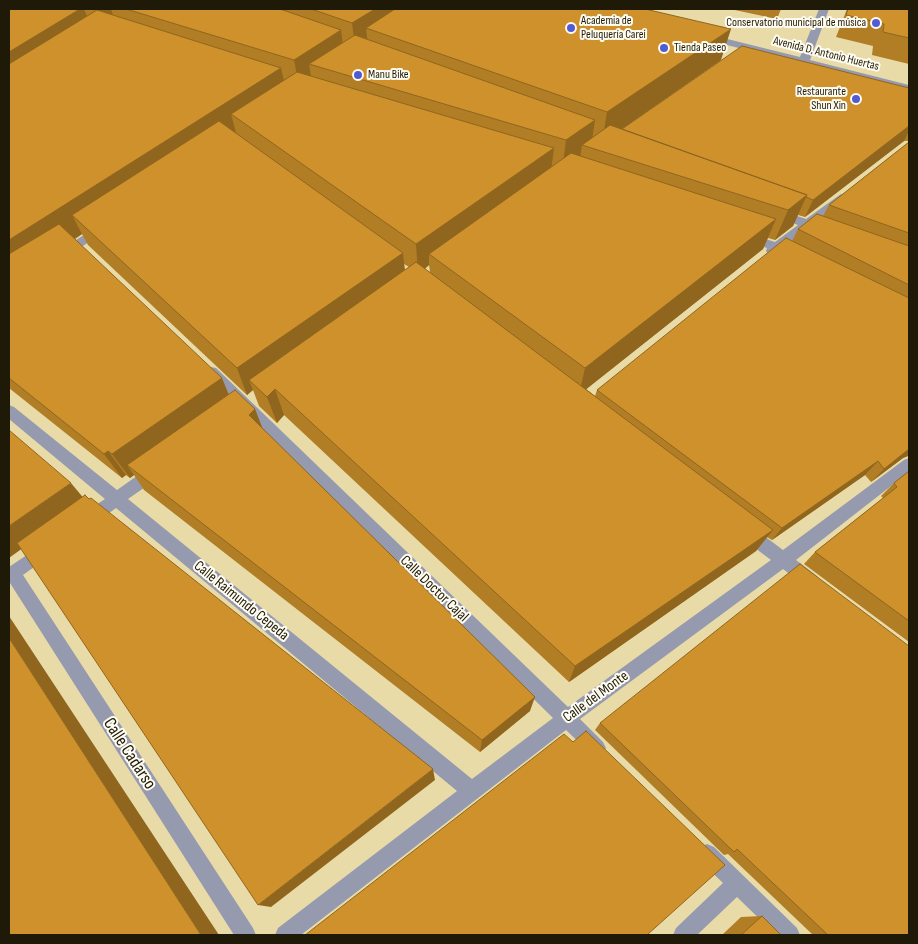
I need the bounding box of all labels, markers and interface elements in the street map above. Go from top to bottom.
place label: Academia de Peluquería Carei [581,14,646,42]
place label: Conservatorio municipal de música [726,16,866,30]
marker: Conservatorio municipal de música [870,17,882,29]
marker: Academia de Peluquería Carei [565,22,577,34]
street label: Avenida D. Antonio Huertas [772,34,880,74]
place label: Tienda Paseo [674,41,726,55]
marker: Tienda Paseo [658,42,670,54]
place label: Manu Bike [368,68,409,82]
marker: Manu Bike [352,69,364,81]
place label: Restaurante Shun Xin [797,85,846,113]
marker: Restaurante Shun Xin [850,93,862,105]
street label: Calle Doctor Cajal [396,552,472,626]
street label: Calle Raimundo Cepeda [190,557,292,645]
street label: Calle del Monte [560,667,632,727]
street label: Calle Cadarso [98,714,160,794]

